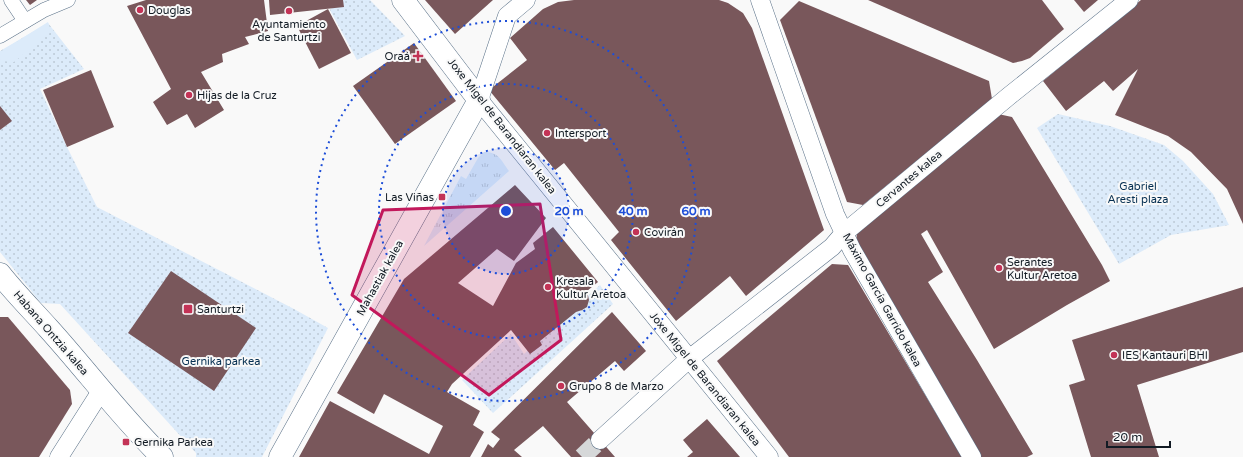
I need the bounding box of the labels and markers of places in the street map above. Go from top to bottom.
place label: Douglas [148,4,191,17]
marker: Douglas [135,5,145,15]
marker: Ayuntamiento de Santurtzi [284,6,294,16]
place label: Ayuntamiento de Santurtzi [252,18,326,44]
place label: Oraá [385,50,410,63]
marker: Oraá [413,51,423,61]
place label: Hijas de la Cruz [197,89,277,102]
marker: Hijas de la Cruz [184,90,194,100]
place label: Intersport [555,127,606,140]
marker: Intersport [542,128,552,138]
place label: Las Viñas [385,191,434,204]
marker: Las Viñas [437,192,447,202]
centre of rings [499,204,513,218]
place label: Covirán [644,226,684,239]
marker: Covirán [631,227,641,237]
place label: Serantes Kultur Aretoa [1007,256,1077,282]
marker: Serantes Kultur Aretoa [994,263,1004,273]
place label: Kresala Kultur Aretoa [556,275,626,301]
marker: Kresala Kultur Aretoa [543,282,553,292]
marker: Santurtzi [182,303,194,315]
place label: Santurtzi [197,303,244,316]
place label: IES Kantauri BHI [1122,349,1208,362]
marker: IES Kantauri BHI [1109,350,1119,360]
place label: Grupo 8 de Marzo [569,380,664,393]
marker: Grupo 8 de Marzo [556,381,566,391]
place label: Gernika Parkea [134,436,213,449]
marker: Gernika Parkea [121,437,131,447]

